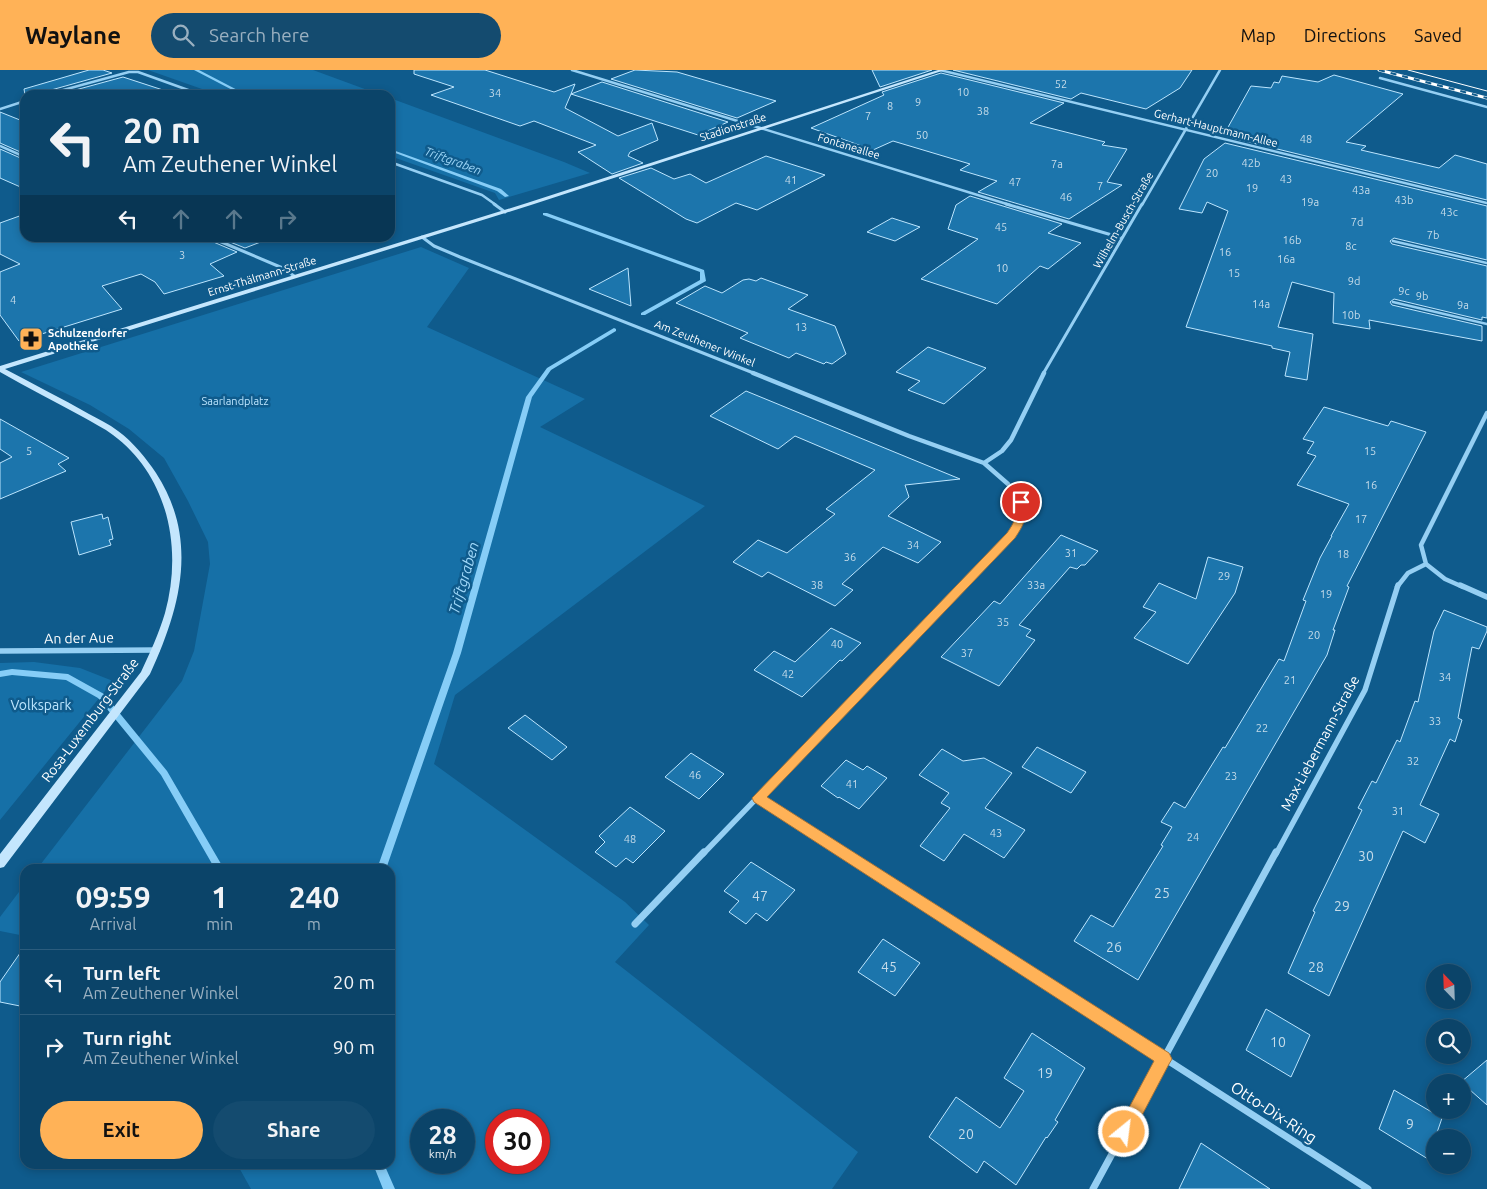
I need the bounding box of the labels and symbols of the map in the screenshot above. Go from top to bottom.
house number: 52 [1055,78,1067,90]
house number: 10 [957,86,969,98]
house number: 34 [489,87,501,99]
house number: 9 [915,96,921,108]
house number: 8 [887,100,893,112]
house number: 38 [977,105,989,117]
street label: Gerhart-Hauptmann-Allee [1153,107,1279,149]
house number: 7 [865,110,871,122]
street label: Stadionstraße [698,111,768,143]
house number: 50 [916,129,928,141]
street label: Fontaneallee [816,131,882,161]
house number: 48 [1300,133,1312,145]
water label: Triftgraben [423,144,483,177]
house number: 42b [1242,157,1260,169]
house number: 7a [1051,158,1063,170]
house number: 20 [1206,167,1218,179]
street label: Wilhelm-Busch-Straße [1091,170,1155,270]
house number: 43 [1280,173,1292,185]
house number: 41 [785,174,797,186]
house number: 47 [1009,176,1021,188]
house number: 7 [1097,180,1103,192]
house number: 19 [1246,182,1258,194]
house number: 43a [1352,184,1370,196]
house number: 46 [1060,191,1072,203]
house number: 43b [1395,194,1413,206]
house number: 19a [1301,196,1319,208]
house number: 43c [1440,206,1458,218]
house number: 7d [1351,216,1363,228]
house number: 45 [995,221,1007,233]
house number: 7b [1427,229,1439,241]
house number: 16b [1283,234,1301,246]
house number: 8c [1345,240,1357,252]
house number: 16 [1219,246,1231,258]
house number: 3 [179,249,185,261]
house number: 16a [1277,253,1295,265]
street label: Ernst-Thälmann-Straße [206,254,318,298]
house number: 10 [996,262,1008,274]
house number: 15 [1228,267,1240,279]
house number: 9d [1348,275,1360,287]
house number: 9c [1398,285,1410,297]
house number: 9b [1416,290,1428,302]
house number: 4 [10,294,16,306]
house number: 14a [1252,298,1270,310]
house number: 9a [1457,299,1469,311]
house number: 10b [1342,309,1360,321]
street label: Am Zeuthener Winkel [653,317,757,369]
house number: 13 [795,321,807,333]
pharmacy icon: Schulzendorfer Apotheke [18,326,44,352]
place label: Schulzendorfer Apotheke [48,327,128,352]
park label: Saarlandplatz [202,395,268,407]
house number: 5 [26,445,32,457]
house number: 15 [1364,445,1376,457]
house number: 16 [1365,479,1377,491]
pin [1000,481,1042,523]
house number: 17 [1355,513,1367,525]
house number: 34 [907,539,919,551]
water label: Triftgraben [445,540,482,616]
house number: 31 [1065,547,1077,559]
house number: 18 [1337,548,1349,560]
house number: 36 [844,551,856,563]
house number: 29 [1218,570,1230,582]
house number: 38 [811,579,823,591]
house number: 33a [1027,579,1045,591]
house number: 19 [1320,588,1332,600]
house number: 35 [997,616,1009,628]
street label: An der Aue [44,629,114,647]
house number: 20 [1308,629,1320,641]
house number: 40 [831,638,843,650]
house number: 37 [961,647,973,659]
street label: Rosa-Luxemburg-Straße [38,655,142,785]
house number: 42 [782,668,794,680]
house number: 34 [1439,671,1451,683]
street label: Max-Liebermann-Straße [1278,673,1362,813]
house number: 21 [1284,674,1296,686]
park label: Volkspark [10,697,72,713]
house number: 33 [1429,715,1441,727]
house number: 22 [1256,722,1268,734]
house number: 32 [1407,755,1419,767]
house number: 46 [689,769,701,781]
house number: 23 [1225,770,1237,782]
house number: 41 [846,778,858,790]
house number: 31 [1392,805,1404,817]
house number: 43 [990,827,1002,839]
house number: 24 [1187,831,1199,843]
house number: 48 [624,833,636,845]
house number: 30 [1358,848,1374,864]
house number: 25 [1154,885,1170,901]
house number: 47 [752,888,768,904]
house number: 29 [1334,898,1350,914]
house number: 26 [1106,939,1122,955]
house number: 45 [881,959,897,975]
house number: 28 [1308,959,1324,975]
north arrow [1426,964,1471,1009]
house number: 10 [1270,1034,1286,1050]
house number: 19 [1037,1065,1053,1081]
street label: Otto-Dix-Ring [1228,1077,1320,1147]
position arrow [1097,1105,1149,1157]
speed limit sign: 30 [485,1109,550,1174]
house number: 9 [1406,1116,1414,1132]
house number: 20 [958,1126,974,1142]

